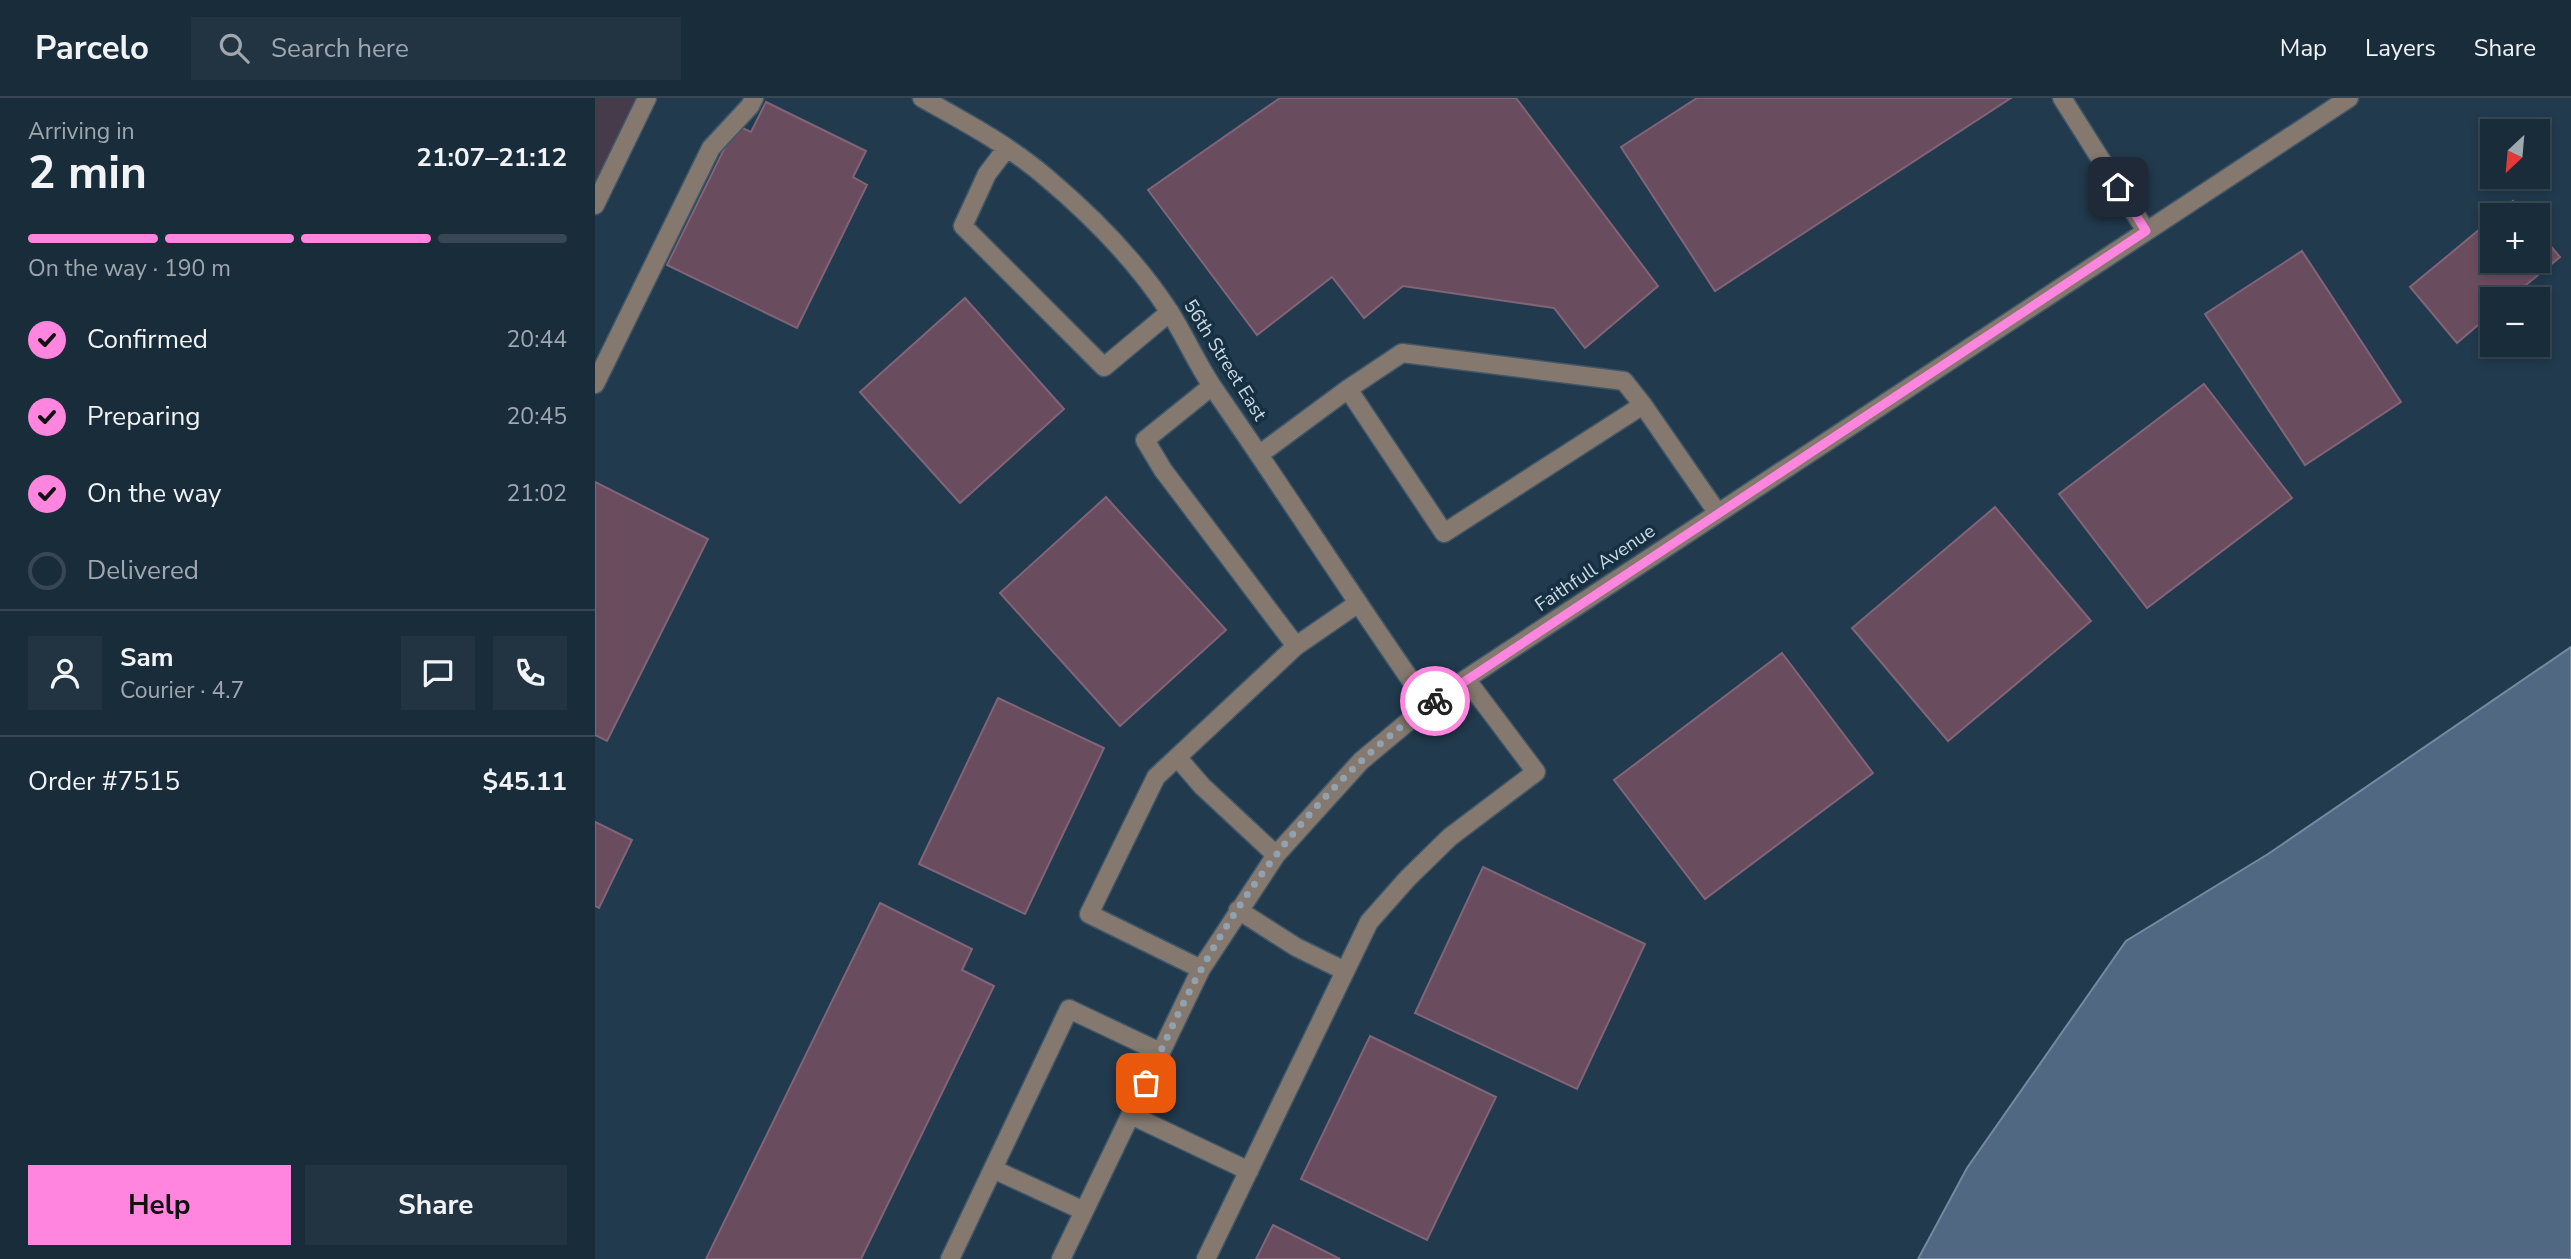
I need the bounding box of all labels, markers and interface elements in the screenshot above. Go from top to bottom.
search box [191,17,681,80]
text: Parcelo [35,26,149,71]
icon: search [215,29,253,67]
text: Search here [271,31,409,66]
text: Map [2280,32,2327,64]
text: Layers [2365,32,2436,64]
text: Share [2474,32,2536,64]
text: Arriving in [28,116,135,147]
north arrow [2480,119,2550,189]
map controls [2480,119,2550,357]
text: 21:07–21:12 [416,140,567,175]
text: 2 min [28,141,147,204]
pin [2088,157,2148,217]
icon: home [2099,168,2137,206]
button: + [2480,203,2550,273]
text: On the way · 190 m [28,253,231,284]
button: − [2480,287,2550,357]
street label: 56th Street East [1177,294,1273,426]
icon: check [28,321,66,359]
text: Confirmed [87,322,208,357]
text: 20:44 [507,324,567,355]
icon: check [28,398,66,436]
text: Preparing [87,399,200,434]
text: 20:45 [507,401,567,432]
icon: check [28,475,66,513]
text: On the way [87,476,221,511]
text: 21:02 [507,478,567,509]
street label: Faithfull Avenue [1530,518,1660,618]
text: Delivered [87,553,199,588]
button: person [28,636,102,710]
button: chat [401,636,475,710]
button: phone [493,636,567,710]
text: Sam [120,640,173,675]
courier [1400,666,1470,736]
text: Courier · 4.7 [120,675,244,706]
icon: bike [1416,682,1454,720]
text: Order #7515 [28,764,180,799]
text: $45.11 [483,764,567,799]
pin [1116,1053,1176,1113]
icon: bag [1127,1064,1165,1102]
button: Help [28,1165,291,1245]
button: Share [305,1165,567,1245]

